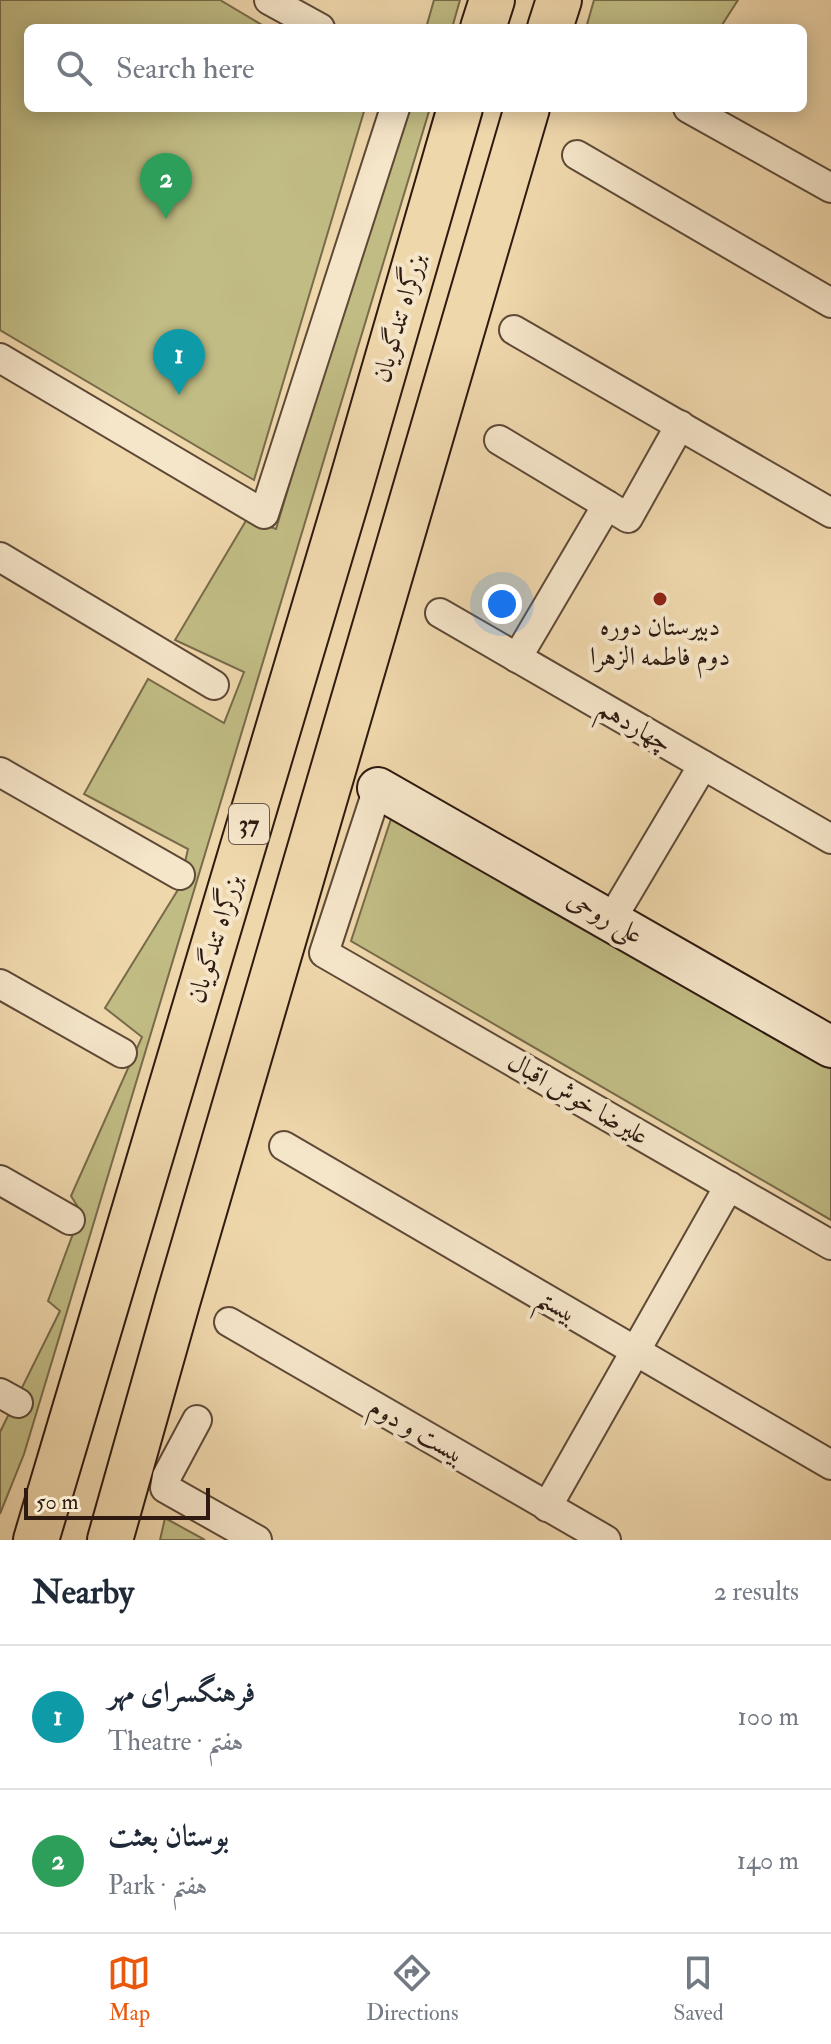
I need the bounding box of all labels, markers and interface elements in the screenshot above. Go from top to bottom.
search box [24,24,807,112]
icon: search [52,46,96,90]
text: Search here [116,50,255,87]
pin: 2 [140,153,192,219]
street label: بزرگراه تندگویان [363,249,433,386]
pin: 1 [153,329,205,395]
your location [482,584,522,624]
marker: دبیرستان دوره دوم فاطمه الزهرا [651,590,669,608]
place label: دبیرستان دوره دوم فاطمه الزهرا [590,611,730,679]
street label: چهاردهم [588,692,678,767]
road number: 37 [229,804,269,844]
street label: بزرگراه تندگویان [178,870,250,1007]
street label: علی روحی [560,883,649,953]
street label: علیرضا خوش اقبال [502,1046,654,1152]
street label: بیستم [526,1282,583,1338]
street label: بیست و دوم [360,1391,471,1476]
scale bar [24,1484,210,1520]
text: 50 m [36,1488,78,1516]
text: Nearby [32,1571,134,1614]
text: 2 results [714,1576,799,1608]
text: فرهنگسرای مهر [108,1674,256,1711]
text: 1 [53,1701,63,1733]
text: 100 m [738,1701,799,1733]
text: Theatre · هفتم [108,1726,244,1758]
text: بوستان بعثت [108,1818,229,1855]
text: 2 [51,1845,65,1877]
text: 140 m [737,1845,799,1877]
text: Park · هفتم [108,1870,208,1902]
tab: Map [107,1951,151,2027]
tab: Directions [366,1951,459,2027]
tab: Saved [673,1951,724,2027]

